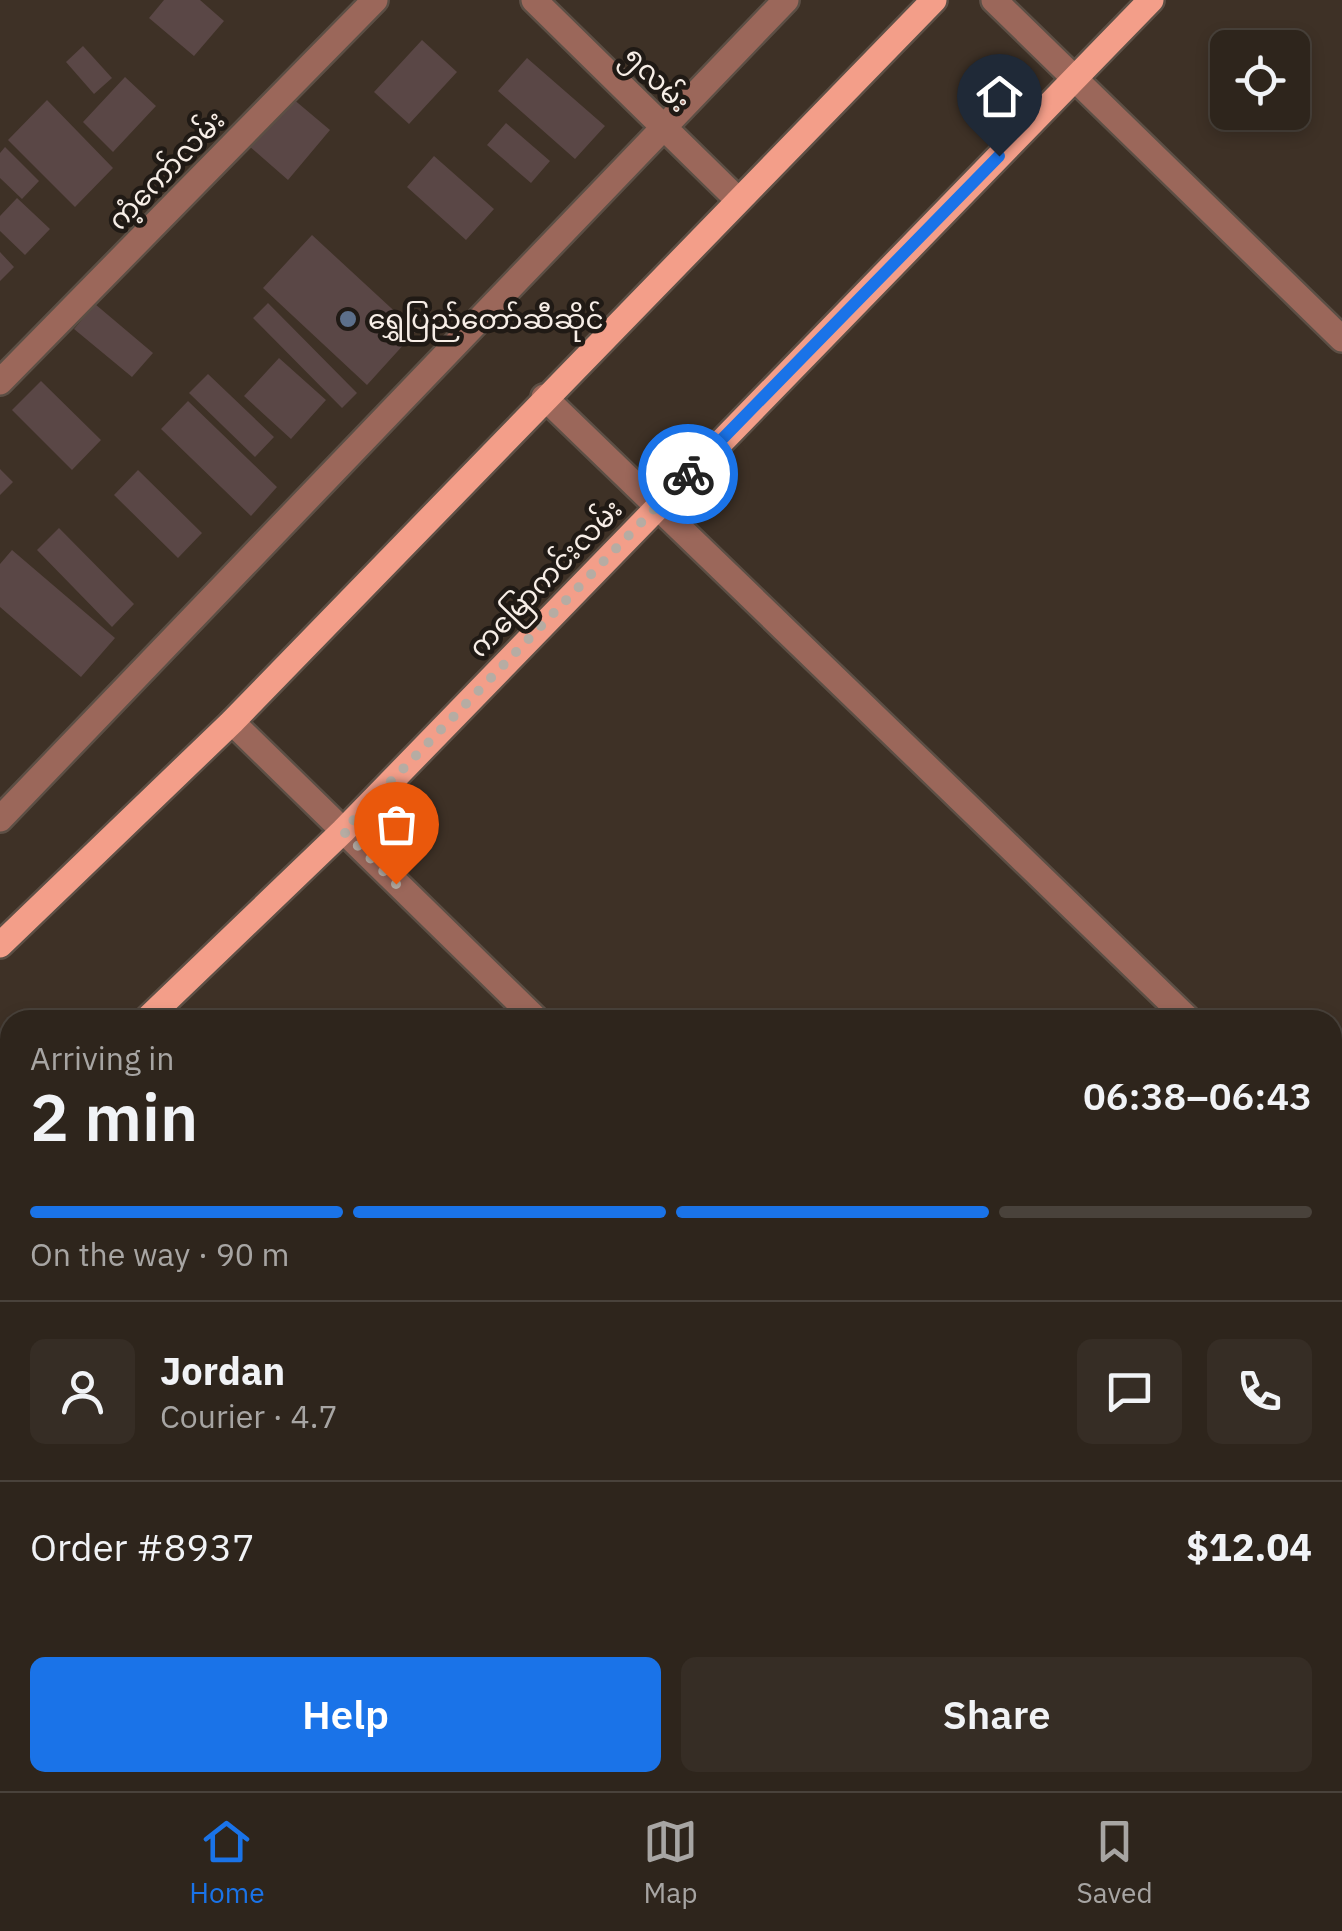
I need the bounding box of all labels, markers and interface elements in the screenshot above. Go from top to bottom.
map controls [1210,30,1310,130]
button: locate [1210,30,1310,130]
street label: ၅လမ်း [613,38,698,123]
pin [957,54,1042,157]
icon: home [972,69,1027,124]
street label: ကံ့ကော်လမ်း [99,102,234,239]
place label: ရွှေပြည်တော်ဆီဆိုင် [368,300,604,342]
marker: ရွှေပြည်တော်ဆီဆိုင် [337,308,359,330]
courier [638,424,738,524]
icon: bike [661,447,716,502]
street label: ကမြောကင်းလမ်း [460,491,633,668]
pin [354,782,439,885]
icon: bag [369,797,424,852]
text: Arriving in [30,1037,175,1079]
text: 06:38–06:43 [1083,1071,1312,1120]
text: 2 min [30,1074,198,1159]
text: On the way · 90 m [30,1233,290,1275]
button: person [30,1339,135,1444]
button: chat [1077,1339,1182,1444]
button: phone [1207,1339,1312,1444]
text: Jordan [160,1346,285,1395]
text: Courier · 4.7 [160,1395,338,1437]
text: Order #8937 [30,1522,255,1571]
text: $12.04 [1186,1522,1312,1571]
button: Help [30,1657,661,1772]
button: Share [681,1657,1312,1772]
tab: Home [189,1814,265,1911]
tab: Map [643,1814,698,1911]
tab: Saved [1077,1814,1153,1911]

